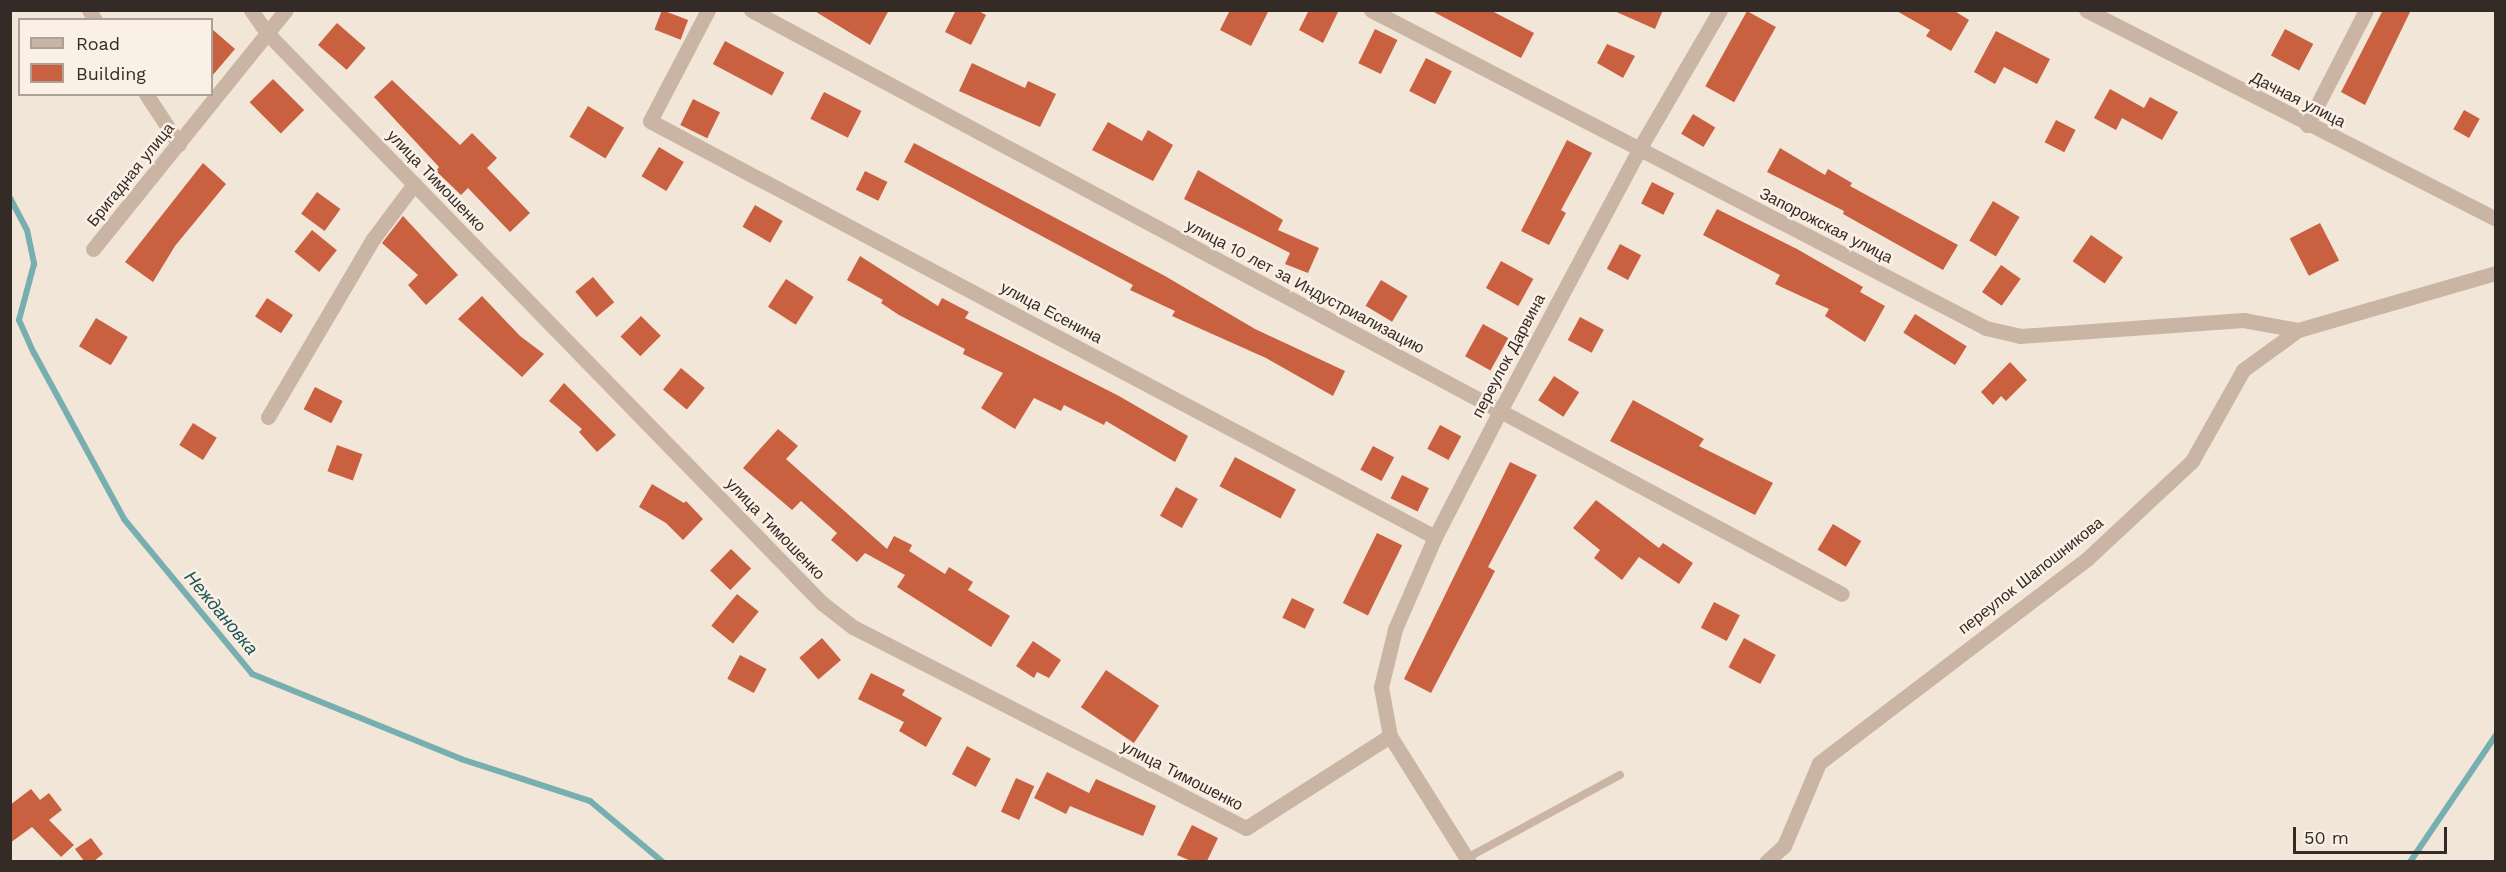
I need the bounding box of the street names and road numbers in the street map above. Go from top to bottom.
street label: Дачная улица [2248,68,2348,132]
street label: Бригадная улица [83,119,179,231]
street label: улица Тимошенко [383,126,489,236]
street label: Запорожская улица [1756,184,1896,268]
street label: улица 10 лет за Индустриализацию [1182,216,1428,358]
street label: улица Есенина [997,278,1105,348]
street label: переулок Дарвина [1468,291,1550,421]
street label: улица Тимошенко [722,474,828,584]
street label: переулок Шапошникова [1955,513,2107,639]
street label: улица Тимошенко [1118,737,1246,815]

